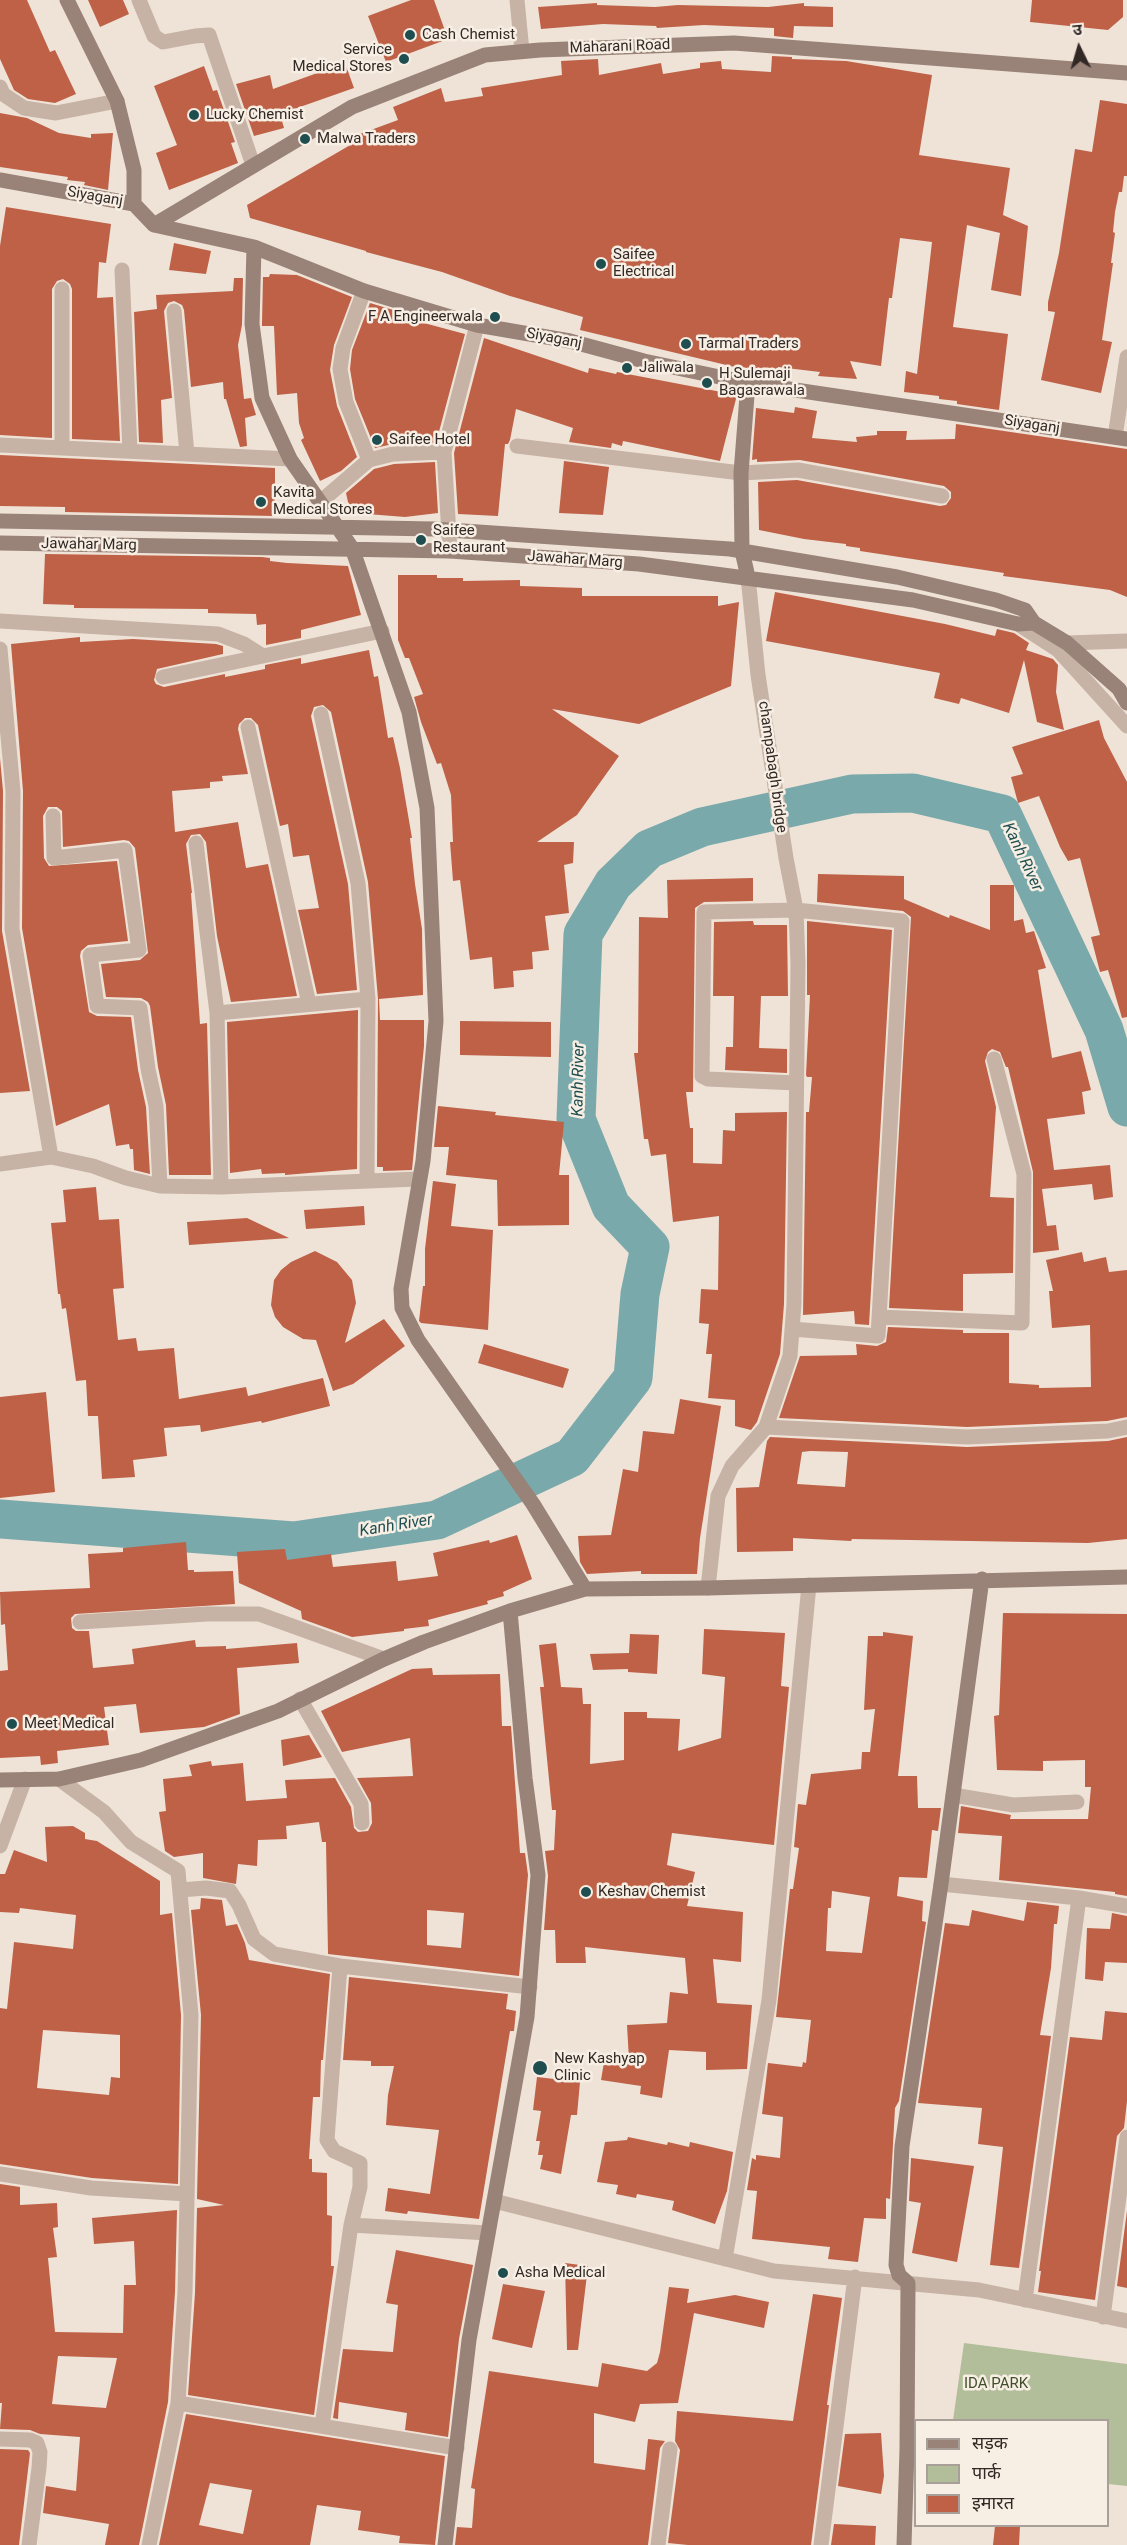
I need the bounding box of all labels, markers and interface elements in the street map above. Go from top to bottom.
north arrow [1049,18,1109,78]
text: उ [1072,20,1083,39]
place label: Cash Chemist [422,26,515,44]
marker: Cash Chemist [403,28,417,42]
street label: Maharani Road [569,36,671,58]
place label: Service Medical Stores [293,41,392,76]
marker: Service Medical Stores [397,52,411,66]
place label: Lucky Chemist [206,106,304,124]
marker: Lucky Chemist [187,108,201,122]
place label: Malwa Traders [317,130,416,148]
marker: Malwa Traders [298,132,312,146]
street label: Siyaganj [66,183,124,211]
place label: Saifee Electrical [613,246,674,281]
marker: Saifee Electrical [594,257,608,271]
place label: F A Engineerwala [368,308,483,326]
marker: F A Engineerwala [488,310,502,324]
street label: Siyaganj [525,325,583,353]
place label: Tarmal Traders [698,335,799,353]
marker: Tarmal Traders [679,337,693,351]
place label: Jaliwala [639,359,694,377]
marker: Jaliwala [620,361,634,375]
place label: H Sulemaji Bagasrawala [719,365,805,400]
marker: H Sulemaji Bagasrawala [700,376,714,390]
street label: Siyaganj [1003,412,1061,438]
place label: Saifee Hotel [389,431,470,449]
marker: Saifee Hotel [370,433,384,447]
place label: Kavita Medical Stores [273,484,372,519]
marker: Kavita Medical Stores [254,495,268,509]
place label: Saifee Restaurant [433,522,505,557]
marker: Saifee Restaurant [414,533,428,547]
street label: Jawahar Marg [41,535,137,555]
street label: Jawahar Marg [527,548,623,572]
street label: champabagh bridge [754,700,790,834]
water label: Kanh River [998,820,1046,894]
water label: Kanh River [569,1043,589,1117]
water label: Kanh River [358,1511,434,1541]
place label: Meet Medical [24,1715,114,1733]
marker: Meet Medical [5,1717,19,1731]
place label: Keshav Chemist [598,1883,706,1901]
marker: Keshav Chemist [579,1885,593,1899]
place label: New Kashyap Clinic [554,2050,645,2085]
marker: New Kashyap Clinic [531,2059,549,2077]
place label: Asha Medical [515,2264,605,2282]
marker: Asha Medical [496,2266,510,2280]
park label: IDA PARK [964,2375,1028,2393]
legend [914,2419,1109,2527]
text: सड़क [972,2432,1008,2453]
text: पार्क [972,2462,1001,2483]
text: इमारत [972,2492,1014,2513]

